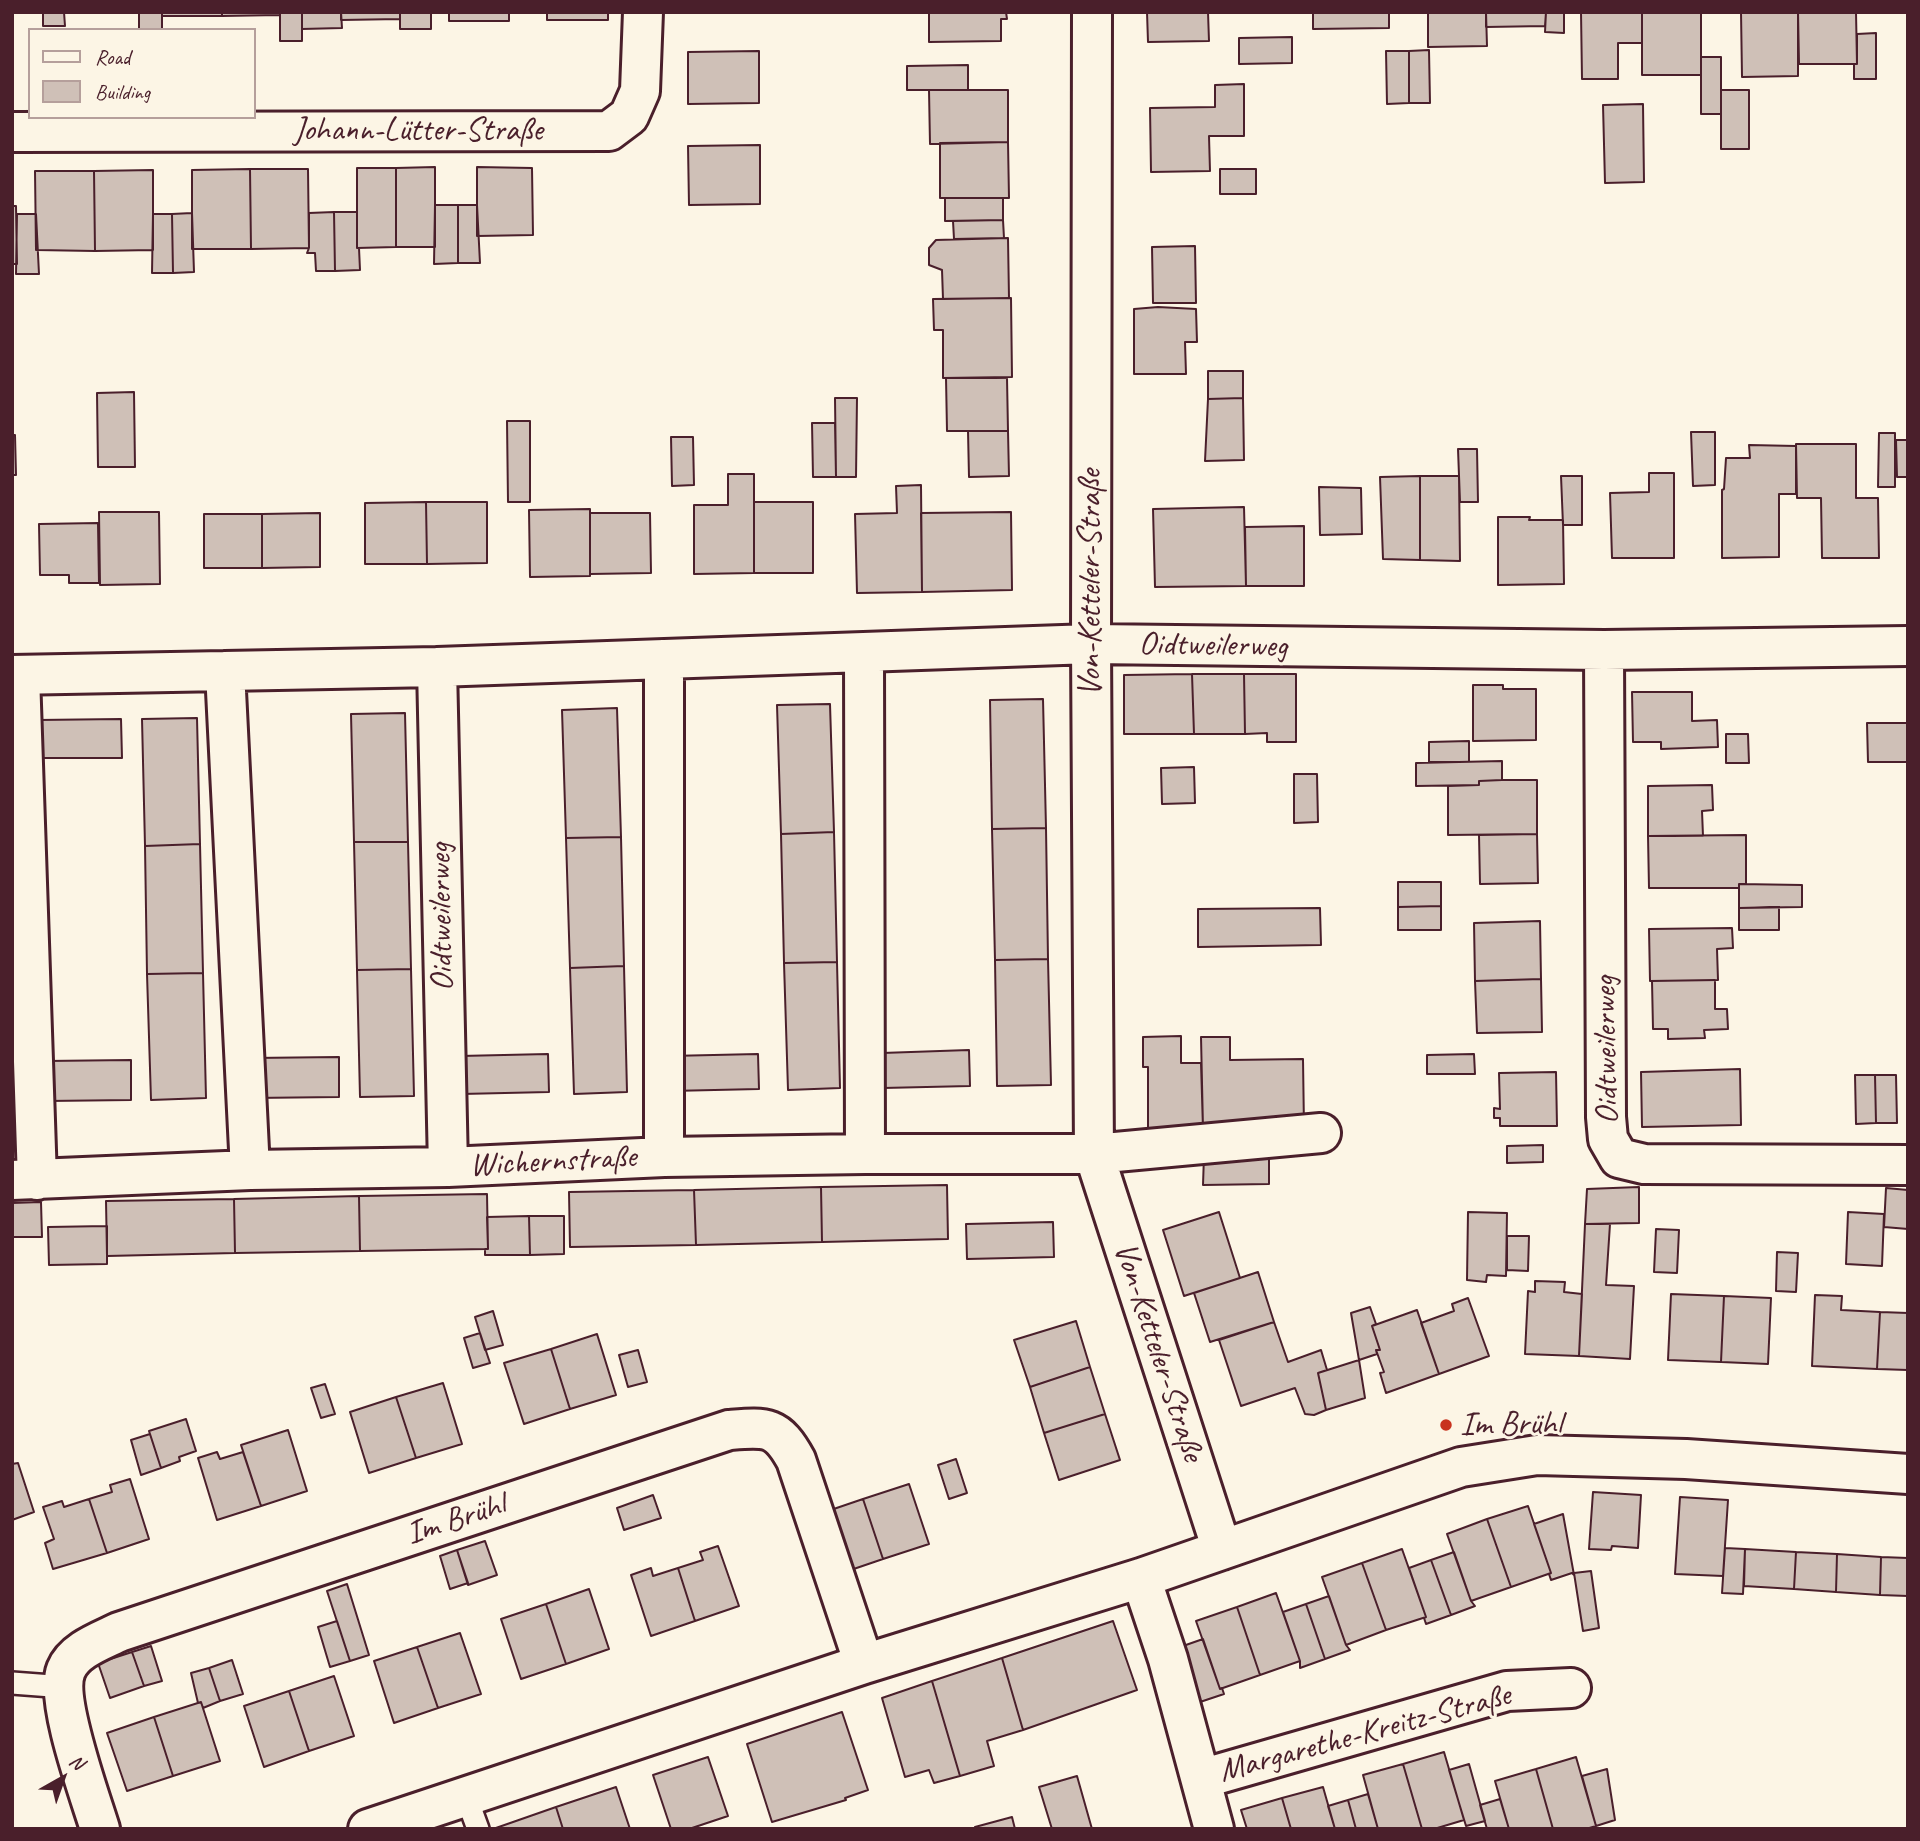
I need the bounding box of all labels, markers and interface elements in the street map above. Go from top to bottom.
legend [28,28,256,119]
text: Road [95,44,130,70]
text: Building [95,79,150,105]
street label: Johann-Lütter-Straße [293,111,543,151]
street label: Von-Ketteler-Straße [1071,469,1111,697]
street label: Oidtweilerweg [1138,625,1288,667]
street label: Oidtweilerweg [421,842,463,992]
street label: Oidtweilerweg [1586,975,1628,1125]
street label: Wichernstraße [469,1138,637,1186]
street label: Von-Ketteler-Straße [1104,1238,1212,1466]
place label: Im Brühl [1460,1405,1562,1445]
marker: Im Brühl [1438,1417,1454,1433]
street label: Im Brühl [401,1485,511,1555]
street label: Margarethe-Kreitz-Straße [1215,1676,1515,1792]
north arrow [28,1743,98,1813]
text: N [64,1749,89,1775]

